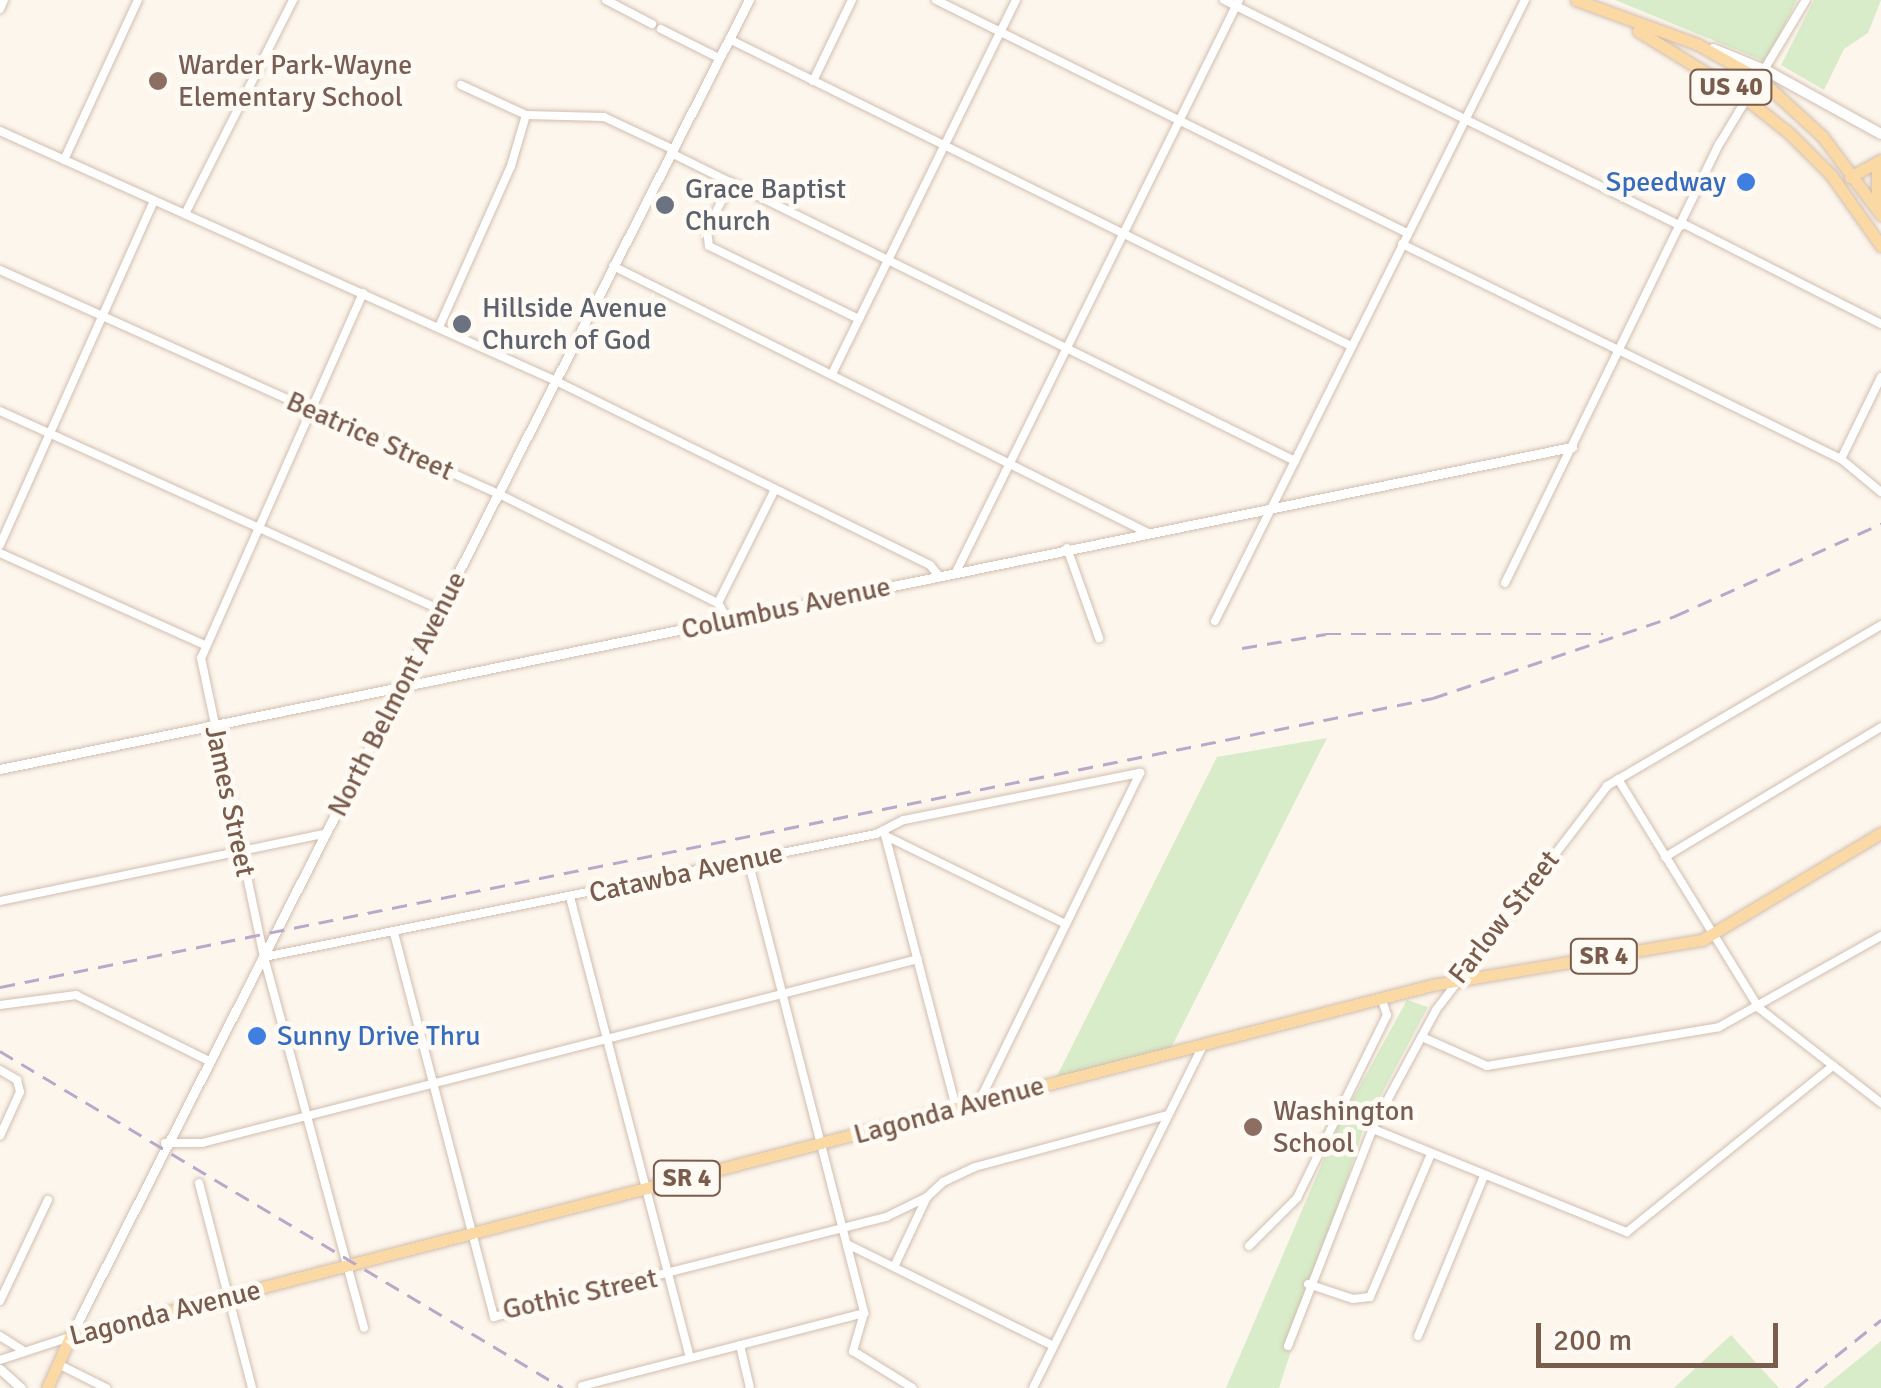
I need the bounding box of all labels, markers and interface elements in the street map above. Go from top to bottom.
place label: Warder Park-Wayne Elementary School [178,48,412,114]
road number: US 40 [1688,67,1774,107]
marker: Warder Park-Wayne Elementary School [147,70,169,92]
place label: Speedway [1606,165,1726,199]
marker: Speedway [1735,171,1757,193]
place label: Grace Baptist Church [685,172,846,238]
marker: Grace Baptist Church [654,194,676,216]
place label: Hillside Avenue Church of God [482,291,667,357]
marker: Hillside Avenue Church of God [451,313,473,335]
street label: Beatrice Street [281,384,459,488]
street label: North Belmont Avenue [321,566,473,822]
street label: Columbus Avenue [678,569,894,647]
street label: James Street [198,722,262,880]
street label: Catawba Avenue [586,836,786,910]
street label: Farlow Street [1442,844,1566,990]
road number: SR 4 [1569,936,1639,976]
place label: Sunny Drive Thru [277,1019,481,1053]
marker: Sunny Drive Thru [246,1025,268,1047]
street label: Lagonda Avenue [850,1068,1048,1152]
place label: Washington School [1273,1094,1414,1160]
marker: Washington School [1242,1116,1264,1138]
road number: SR 4 [652,1158,722,1198]
street label: Gothic Street [500,1261,660,1327]
street label: Lagonda Avenue [66,1273,264,1353]
scale bar [1541,1303,1784,1365]
text: 200 m [1553,1322,1632,1359]

